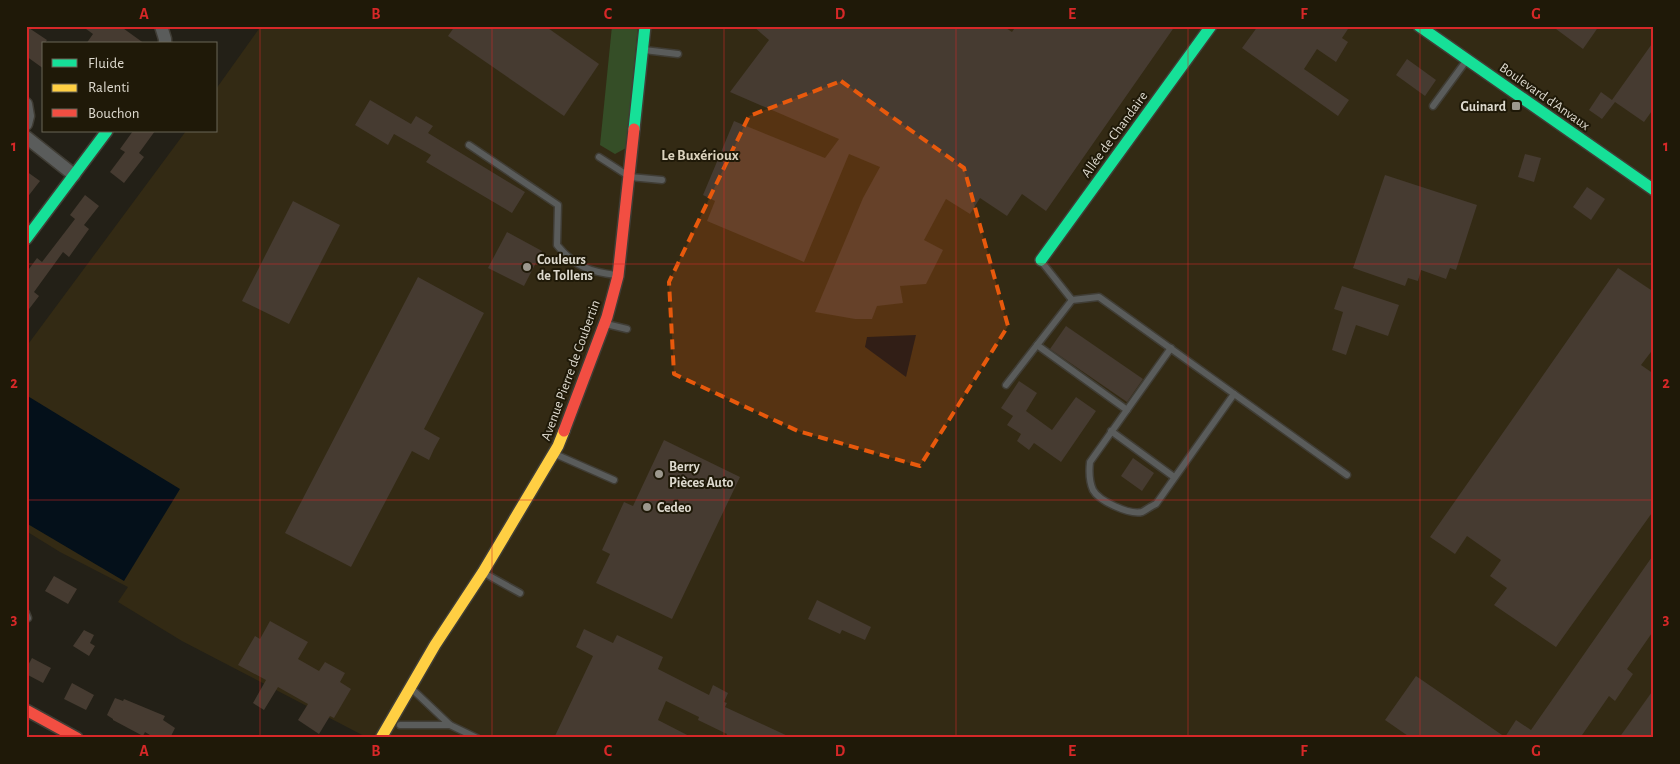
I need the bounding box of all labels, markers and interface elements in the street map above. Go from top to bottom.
text: A [139,6,149,22]
text: B [371,6,381,22]
text: C [604,6,613,22]
text: D [835,6,846,22]
text: E [1068,6,1076,22]
text: F [1300,6,1308,22]
text: G [1531,6,1541,22]
legend [42,42,218,132]
text: Fluide [88,56,124,71]
street label: Boulevard d'Anvaux [1497,61,1592,133]
text: Ralenti [88,80,130,95]
street label: Allée de Chandaire [1079,89,1151,180]
place label: Guinard [1461,100,1507,114]
marker: Guinard [1510,100,1522,112]
text: Bouchon [88,106,139,121]
text: 1 [11,138,17,154]
text: 1 [1663,138,1669,154]
district label: Le Buxérioux [661,148,739,163]
place label: Couleurs de Tollens [537,253,593,283]
marker: Couleurs de Tollens [521,261,533,273]
street label: Avenue Pierre de Coubertin [539,298,603,442]
text: 2 [10,375,18,391]
text: 2 [1662,375,1670,391]
place label: Berry Pièces Auto [669,460,734,490]
marker: Berry Pièces Auto [653,468,665,480]
marker: Cedeo [641,501,653,513]
place label: Cedeo [657,501,692,515]
text: 3 [11,611,18,627]
text: 3 [1663,611,1670,627]
text: A [139,743,149,759]
text: B [371,743,381,759]
text: C [604,743,613,759]
text: D [835,743,846,759]
text: E [1068,743,1076,759]
text: F [1300,743,1308,759]
text: G [1531,743,1541,759]

